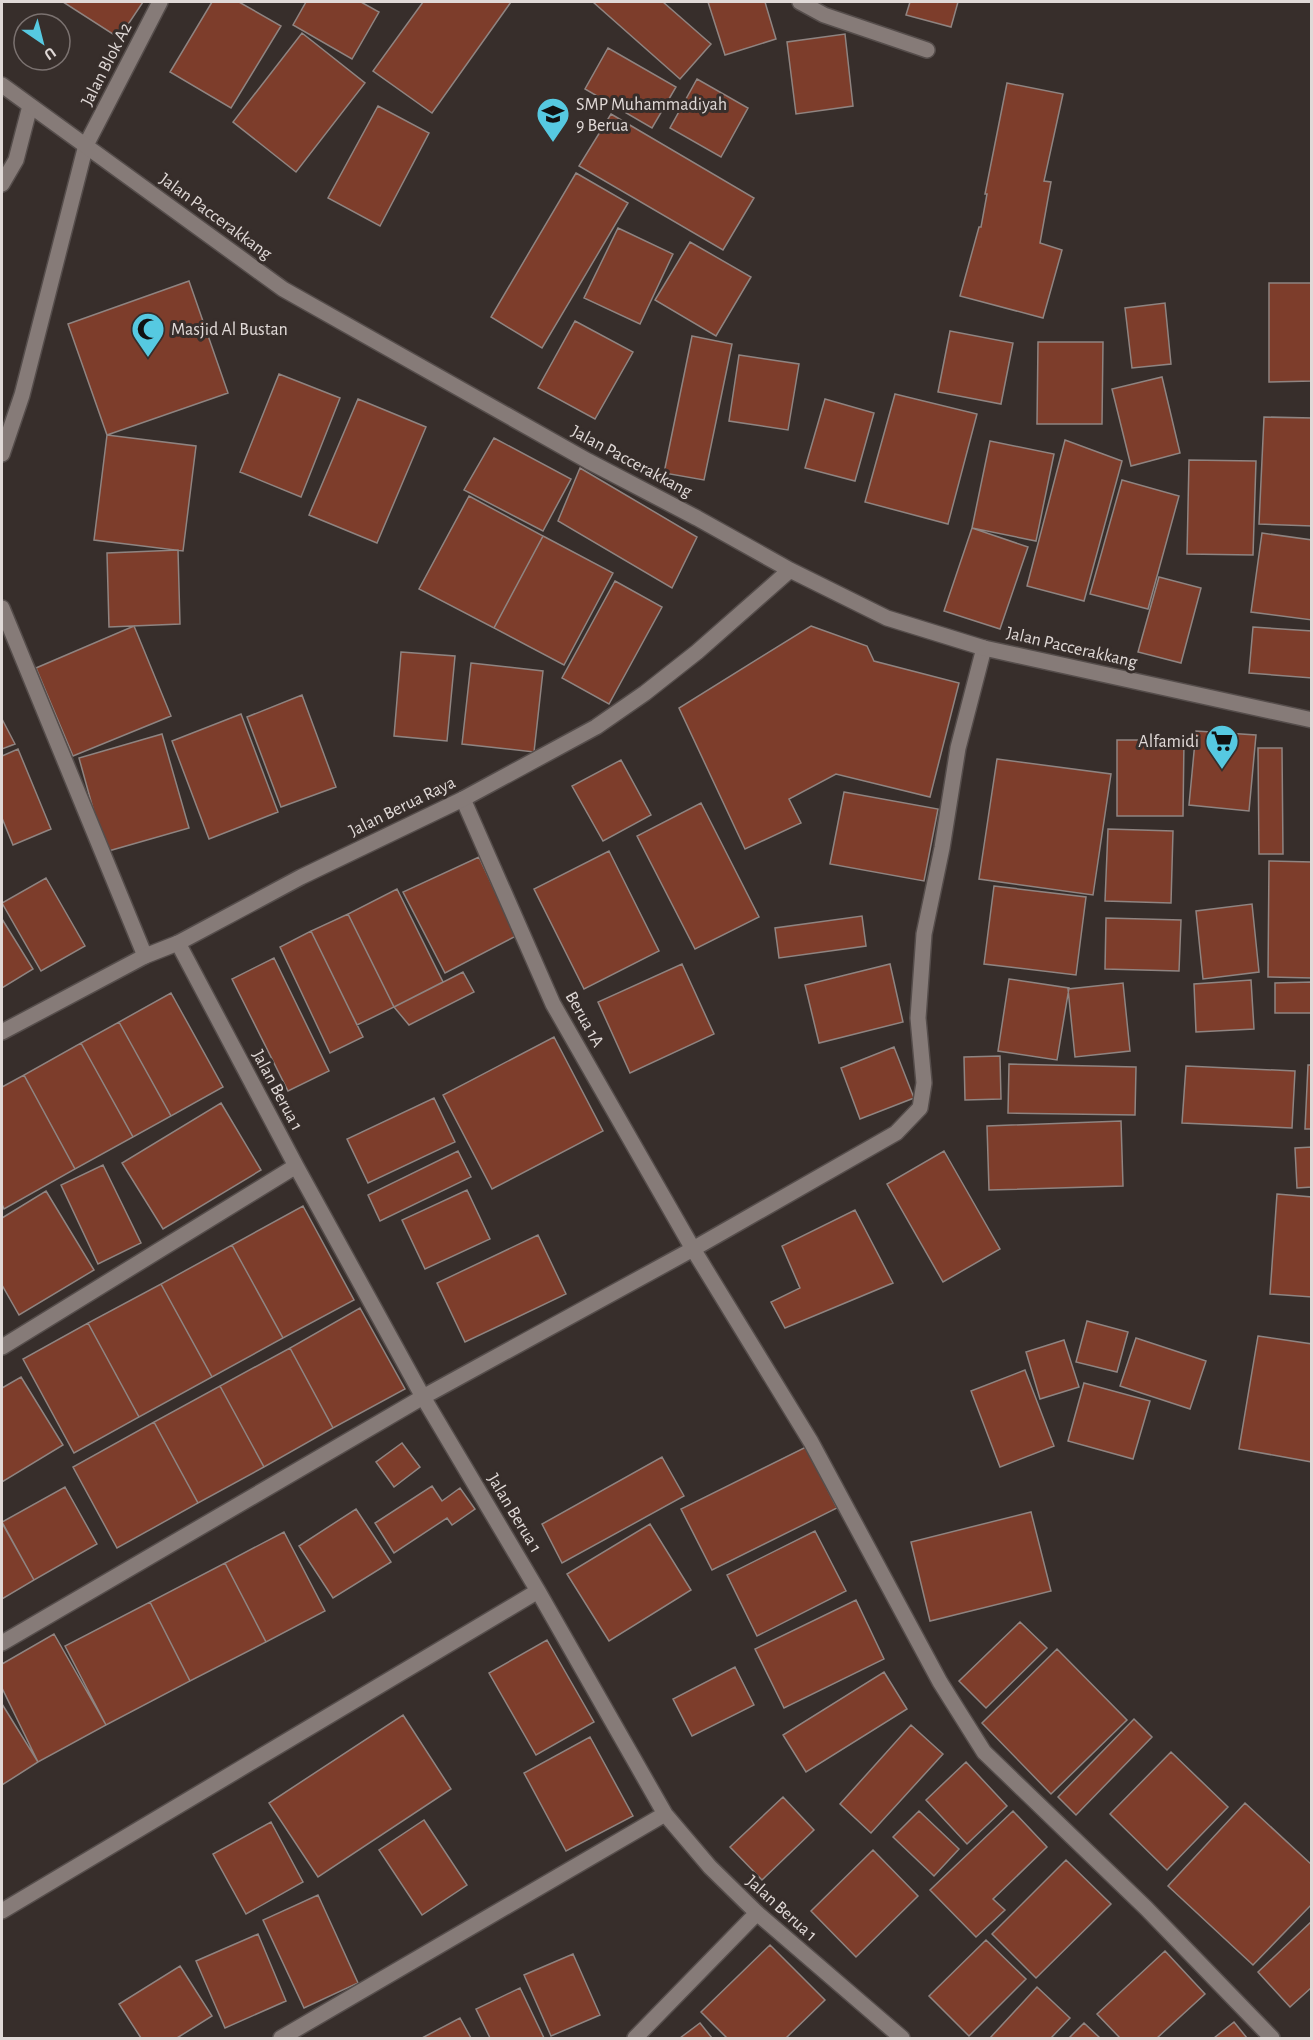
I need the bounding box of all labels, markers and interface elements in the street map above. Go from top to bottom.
north arrow [12,12,72,72]
street label: Jalan Blok A2 [78,20,136,109]
text: U [41,44,59,63]
school or university icon: SMP Muhammadiyah 9 Berua [535,96,571,143]
place label: SMP Muhammadiyah 9 Berua [576,96,727,135]
street label: Jalan Paccerakkang [156,170,275,264]
mosque icon: Masjid Al Bustan [130,311,166,358]
place label: Masjid Al Bustan [171,321,288,339]
street label: Jalan Paccerakkang [568,423,695,501]
street label: Jalan Paccerakkang [1005,624,1139,672]
supermarket icon: Alfamidi [1204,723,1240,770]
place label: Alfamidi [1138,733,1199,751]
street label: Jalan Berua Raya [346,773,458,840]
street label: Berua 1A [562,989,607,1051]
street label: Jalan Berua 1 [248,1047,306,1134]
street label: Jalan Berua 1 [484,1471,545,1556]
street label: Jalan Berua 1 [742,1872,820,1945]

